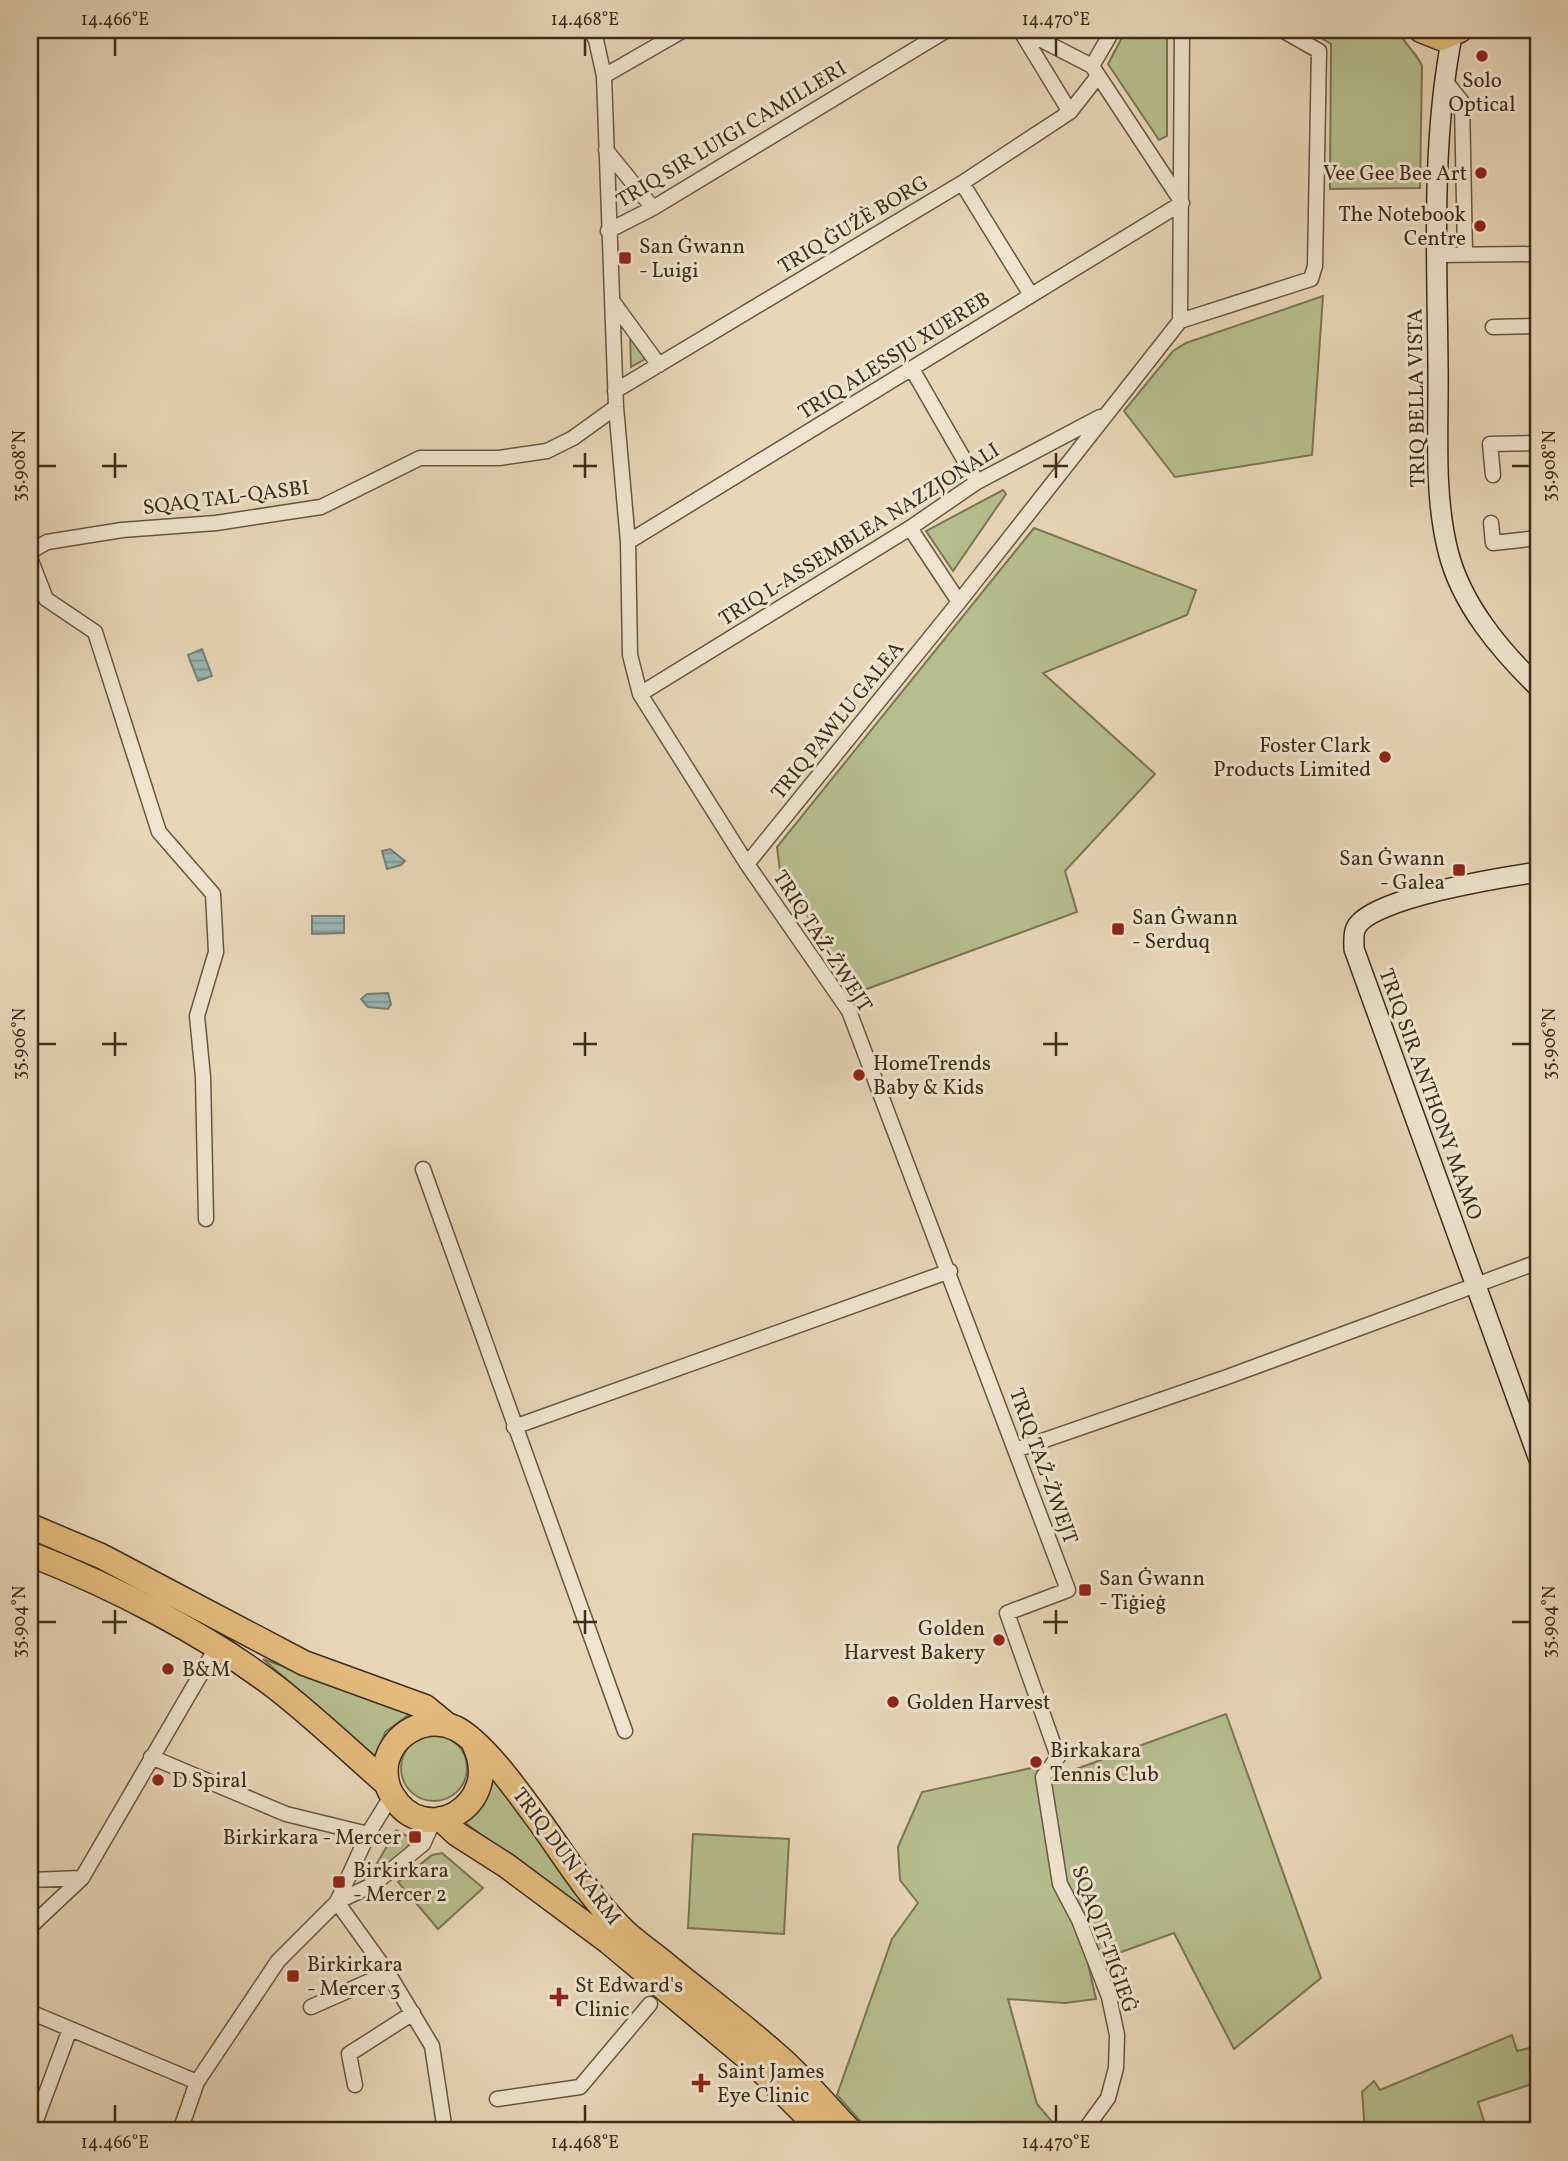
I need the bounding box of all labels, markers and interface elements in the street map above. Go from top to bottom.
text: 14.466°E [81,8,149,33]
text: 14.468°E [551,8,619,33]
text: 14.470°E [1022,8,1091,33]
marker: Solo Optical [1474,48,1490,64]
street label: TRIQ SIR LUIGI CAMILLERI [611,55,852,216]
place label: Solo Optical [1448,67,1516,120]
place label: Vee Gee Bee Art [1323,160,1467,189]
marker: Vee Gee Bee Art [1473,165,1489,181]
street label: TRIQ ĠUŻÈ BORG [773,169,934,282]
place label: The Notebook Centre [1339,201,1467,254]
marker: The Notebook Centre [1472,218,1488,234]
place label: San Ġwann - Luigi [639,233,745,286]
marker: San Ġwann - Luigi [617,250,633,266]
street label: TRIQ ALESSJU XUEREB [793,285,996,427]
street label: TRIQ BELLA VISTA [1401,308,1434,488]
text: 35.908°N [8,430,33,502]
text: 35.908°N [1538,430,1563,502]
street label: TRIQ L-ASSEMBLEA NAZZJONALI [714,437,1006,634]
street label: SQAQ TAL-QASBI [141,474,311,523]
street label: TRIQ PAWLU GALEA [765,635,911,806]
place label: Foster Clark Products Limited [1213,732,1372,785]
marker: Foster Clark Products Limited [1377,749,1393,765]
place label: San Ġwann - Galea [1339,845,1445,898]
marker: San Ġwann - Galea [1451,862,1467,878]
street label: TRIQ TAŻ-ŻWEJT [765,865,879,1018]
place label: San Ġwann - Serduq [1132,904,1238,957]
marker: San Ġwann - Serduq [1110,921,1126,937]
street label: TRIQ SIR ANTHONY MAMO [1371,965,1489,1224]
text: 35.906°N [8,1008,33,1080]
text: 35.906°N [1538,1008,1563,1080]
place label: HomeTrends Baby & Kids [873,1050,991,1103]
marker: HomeTrends Baby & Kids [851,1067,867,1083]
street label: TRIQ TAŻ-ŻWEJT [1001,1385,1084,1548]
place label: San Ġwann - Tiġieġ [1099,1565,1205,1618]
marker: San Ġwann - Tiġieġ [1077,1582,1093,1598]
text: 35.904°N [8,1586,33,1658]
text: 35.904°N [1538,1586,1563,1658]
place label: Golden Harvest Bakery [844,1615,986,1668]
marker: Golden Harvest Bakery [991,1632,1007,1648]
place label: B&M [182,1656,230,1685]
marker: B&M [160,1661,176,1677]
place label: Golden Harvest [907,1689,1050,1718]
marker: Golden Harvest [885,1694,901,1710]
place label: Birkakara Tennis Club [1050,1737,1159,1790]
marker: Birkakara Tennis Club [1028,1754,1044,1770]
place label: D Spiral [172,1767,247,1796]
marker: D Spiral [150,1772,166,1788]
street label: TRIQ DUN KARM [504,1782,627,1932]
place label: Birkirkara - Mercer [223,1824,401,1853]
marker: Birkirkara - Mercer [407,1829,423,1845]
place label: Birkirkara - Mercer 2 [353,1857,449,1910]
street label: SQAQ IT-TIĠIEĠ [1063,1862,1144,2017]
marker: Birkirkara - Mercer 2 [331,1874,347,1890]
place label: Birkirkara - Mercer 3 [307,1951,403,2004]
marker: Birkirkara - Mercer 3 [285,1968,301,1984]
place label: St Edward's Clinic [575,1972,683,2025]
marker: St Edward's Clinic [549,1987,569,2007]
place label: Saint James Eye Clinic [717,2058,824,2111]
marker: Saint James Eye Clinic [691,2073,711,2093]
text: 14.466°E [81,2131,149,2156]
text: 14.468°E [551,2131,619,2156]
text: 14.470°E [1022,2131,1091,2156]

